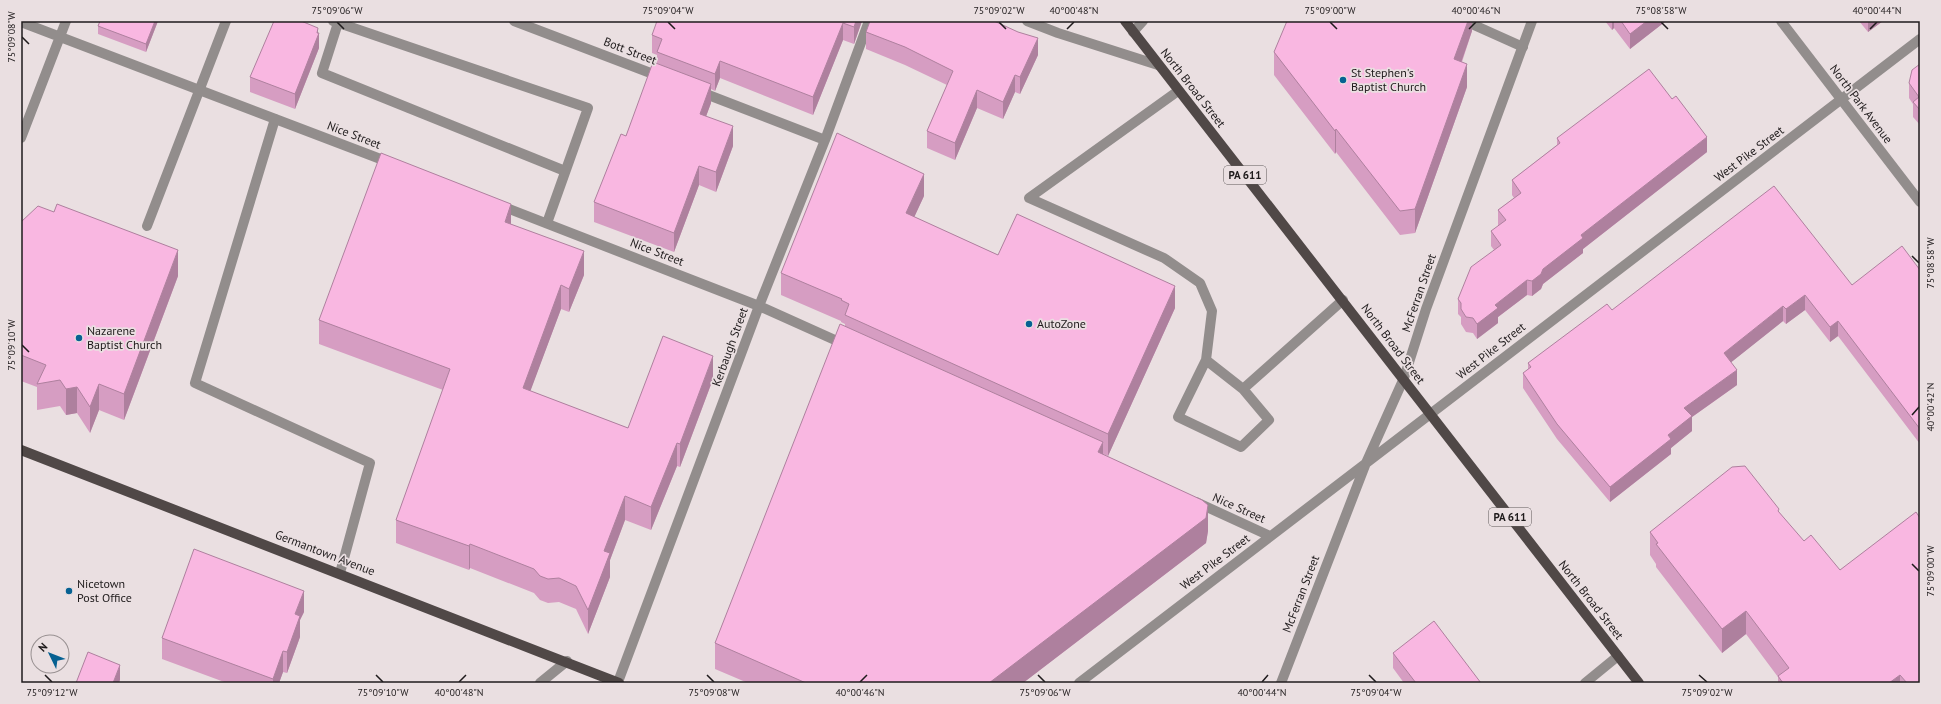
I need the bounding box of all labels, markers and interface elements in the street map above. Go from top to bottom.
text: 75°09'06"W [311,4,363,17]
text: 75°09'04"W [642,4,694,17]
text: 75°09'02"W [973,4,1025,17]
text: 40°00'48"N [1049,4,1099,17]
text: 75°09'00"W [1304,4,1356,17]
text: 40°00'46"N [1451,4,1501,17]
text: 75°08'58"W [1635,4,1687,17]
text: 40°00'44"N [1852,4,1902,17]
text: 75°09'08"W [5,11,18,63]
street label: Bott Street [602,34,659,67]
street label: North Broad Street [1158,45,1229,130]
street label: North Park Avenue [1827,61,1896,146]
place label: St Stephen's Baptist Church [1351,65,1426,94]
marker: St Stephen's Baptist Church [1338,75,1348,85]
street label: Nice Street [325,117,383,152]
street label: West Pike Street [1711,123,1786,185]
road number: PA 611 [1224,166,1266,184]
street label: Nice Street [628,234,686,269]
text: 75°08'58"W [1924,237,1937,289]
street label: McFerran Street [1398,252,1439,334]
street label: North Broad Street [1358,301,1428,387]
street label: Kerbaugh Street [708,305,751,388]
place label: AutoZone [1037,316,1086,331]
text: 75°09'10"W [5,319,18,371]
marker: AutoZone [1024,319,1034,329]
street label: West Pike Street [1453,319,1528,382]
place label: Nazarene Baptist Church [87,323,162,352]
marker: Nazarene Baptist Church [74,333,84,343]
text: 40°00'42"N [1924,382,1937,432]
street label: Nice Street [1210,489,1268,526]
road number: PA 611 [1489,508,1531,526]
street label: Germantown Avenue [273,527,377,578]
street label: West Pike Street [1177,531,1252,593]
text: 75°09'00"W [1924,545,1937,597]
street label: McFerran Street [1279,553,1322,635]
street label: North Broad Street [1556,557,1627,642]
place label: Nicetown Post Office [77,576,132,605]
marker: Nicetown Post Office [64,586,74,596]
north arrow [30,634,70,674]
text: N [35,640,50,655]
text: 75°09'12"W [26,686,78,699]
text: 75°09'10"W [357,686,409,699]
text: 40°00'48"N [434,686,484,699]
text: 75°09'08"W [688,686,740,699]
text: 40°00'46"N [835,686,885,699]
text: 75°09'06"W [1019,686,1071,699]
text: 40°00'44"N [1237,686,1287,699]
text: 75°09'04"W [1350,686,1402,699]
text: 75°09'02"W [1681,686,1733,699]

